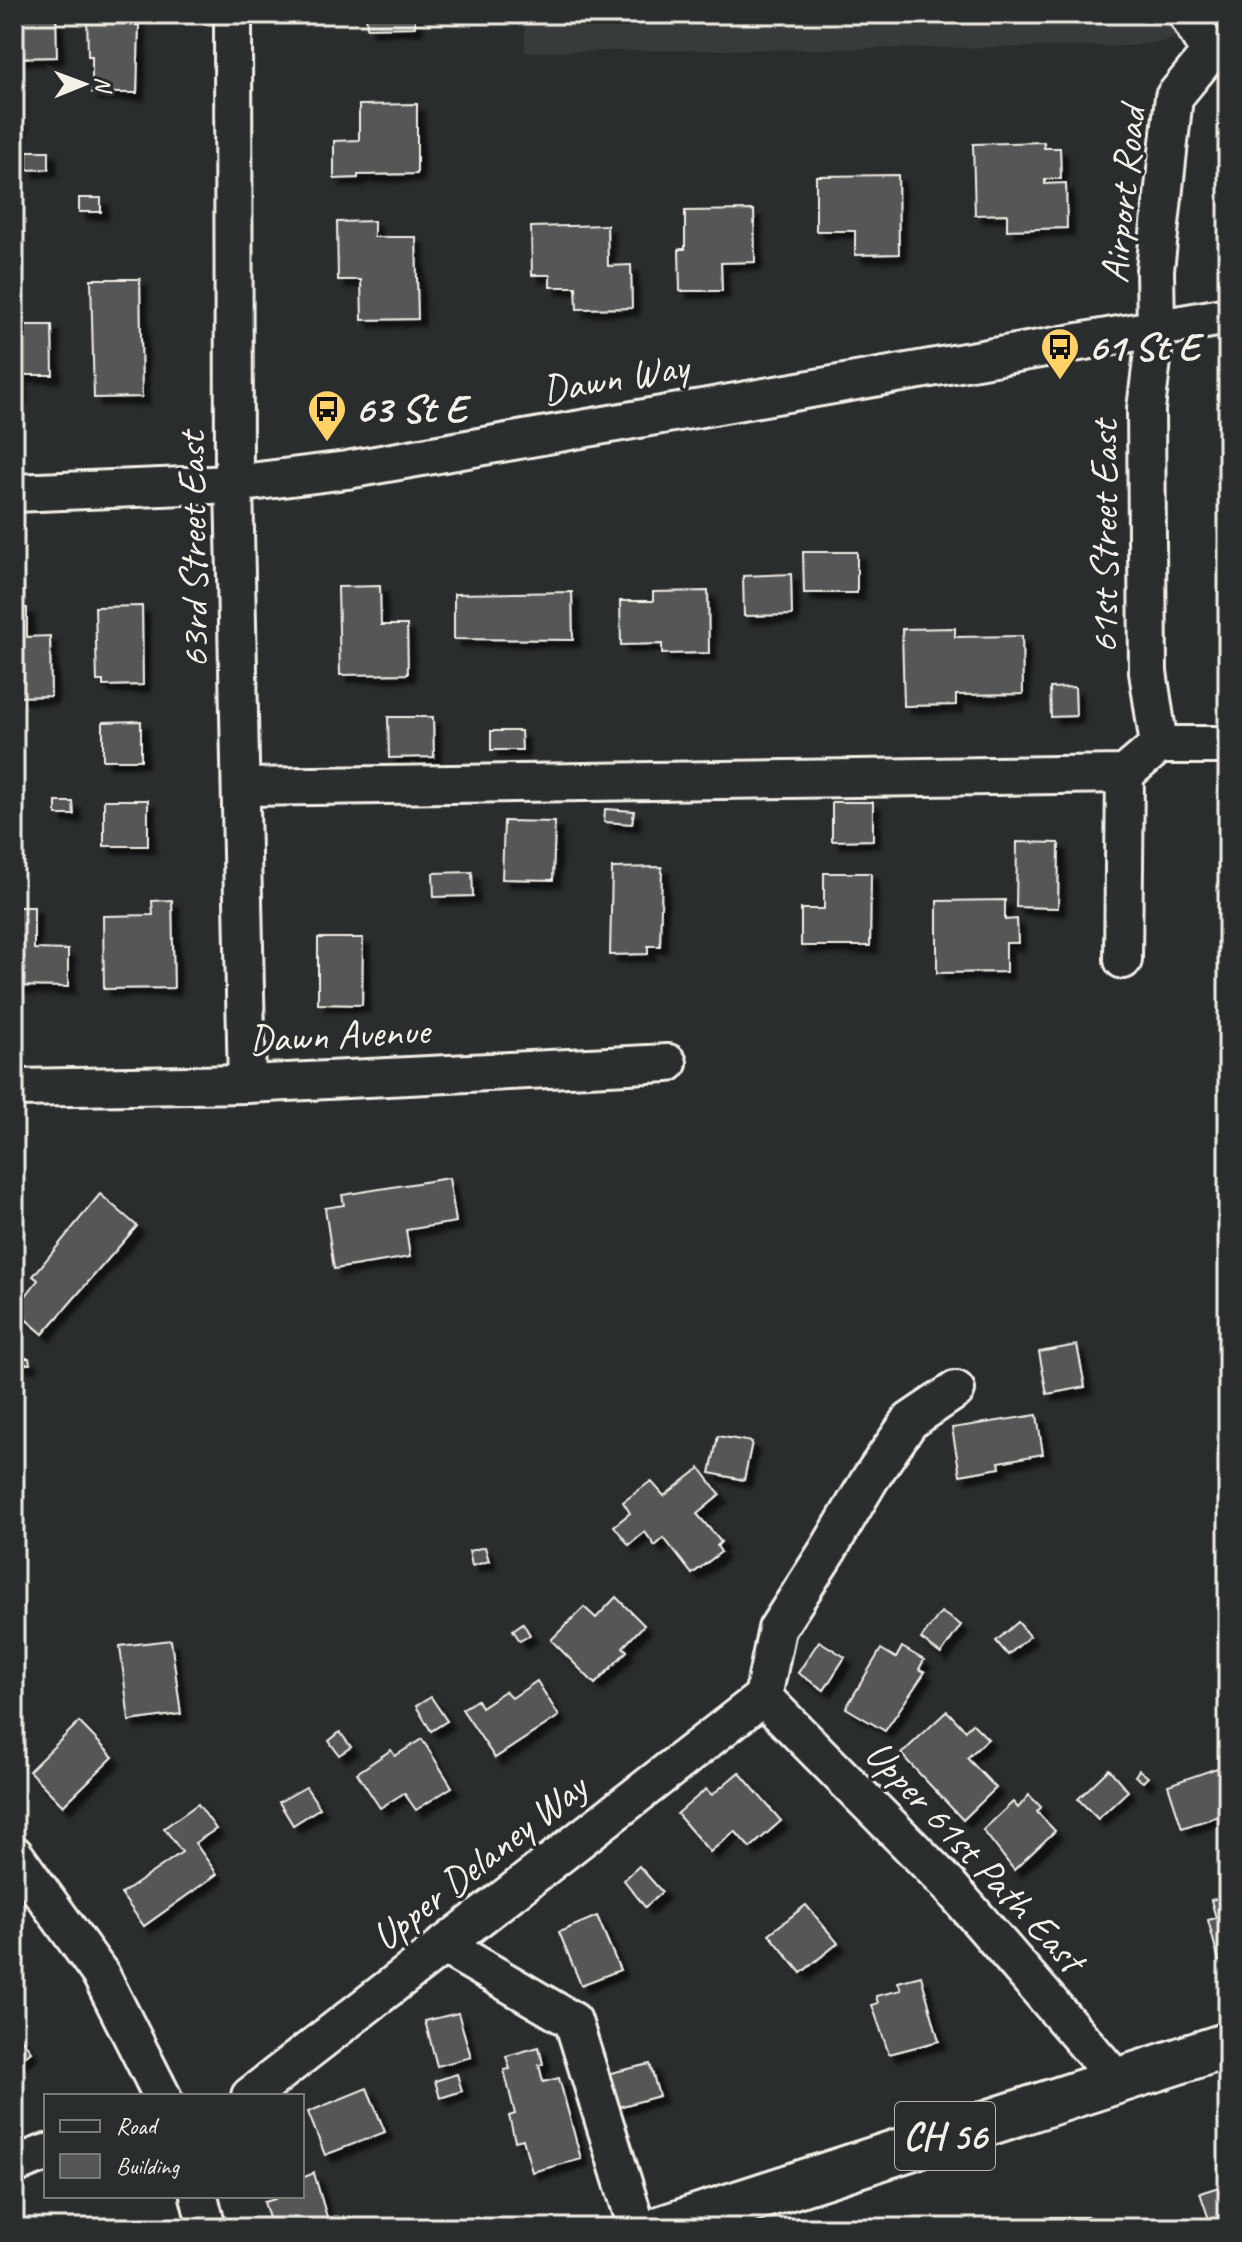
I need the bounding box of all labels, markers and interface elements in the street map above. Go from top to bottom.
north arrow [44,44,124,124]
text: N [89,77,117,94]
street label: Airport Road [1089,98,1158,286]
place label: 61 St E [1088,322,1205,372]
bus stop icon: 61 St E [1039,326,1081,381]
street label: Dawn Way [538,340,695,415]
place label: 63 St E [355,384,472,434]
bus stop icon: 63 St E [306,388,348,443]
street label: 61st Street East [1079,417,1129,654]
street label: 63rd Street East [166,428,220,669]
street label: Dawn Avenue [247,1005,434,1065]
street label: Upper 61st Path East [855,1729,1099,1987]
street label: Upper Delaney Way [362,1760,599,1961]
legend [44,2094,304,2198]
road number: CH 56 [895,2102,995,2170]
text: Road [116,2111,160,2141]
text: Building [116,2151,181,2181]

